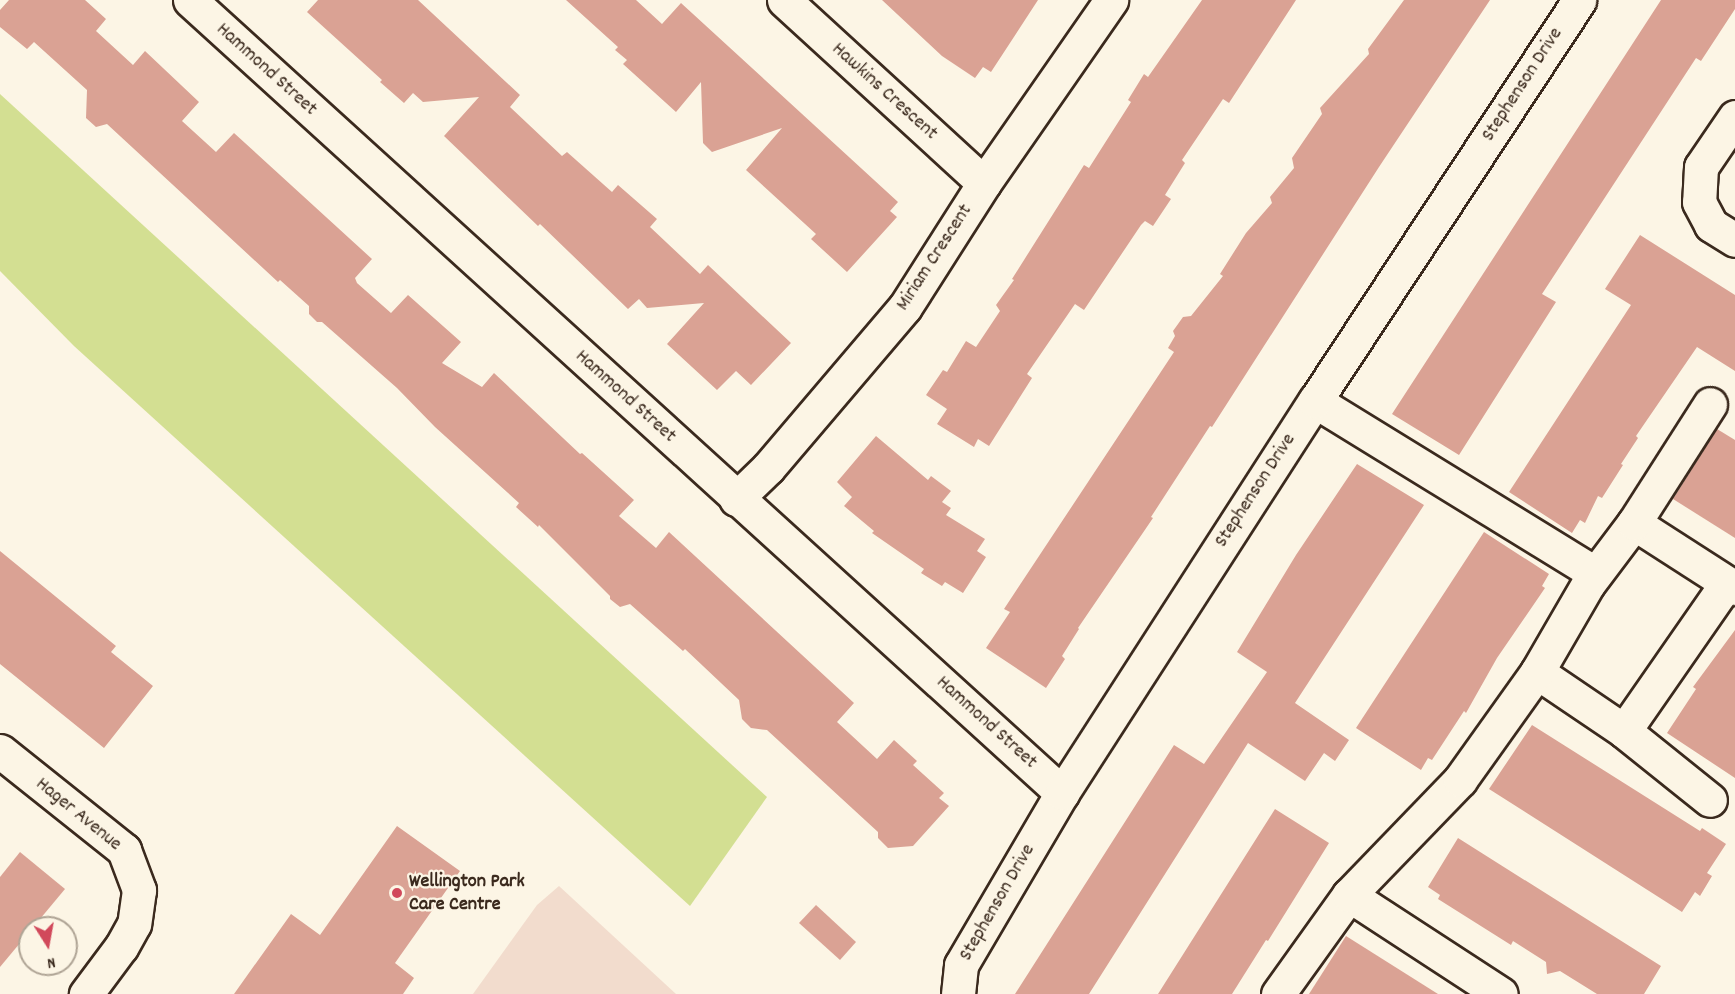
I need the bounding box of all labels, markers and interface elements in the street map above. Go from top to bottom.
street label: Hammond Street [210,18,322,122]
street label: Stephenson Drive [1477,23,1569,147]
street label: Hawkins Crescent [826,38,942,146]
street label: Miriam Crescent [892,200,978,316]
street label: Hammond Street [569,345,681,449]
street label: Stephenson Drive [1210,429,1302,553]
street label: Hammond Street [930,671,1042,775]
street label: Hager Avenue [30,773,126,857]
street label: Stephenson Drive [955,840,1041,966]
place label: Wellington Park Care Centre [409,870,525,917]
marker: Wellington Park Care Centre [390,886,404,900]
north arrow [18,916,78,976]
text: N [45,950,57,974]

